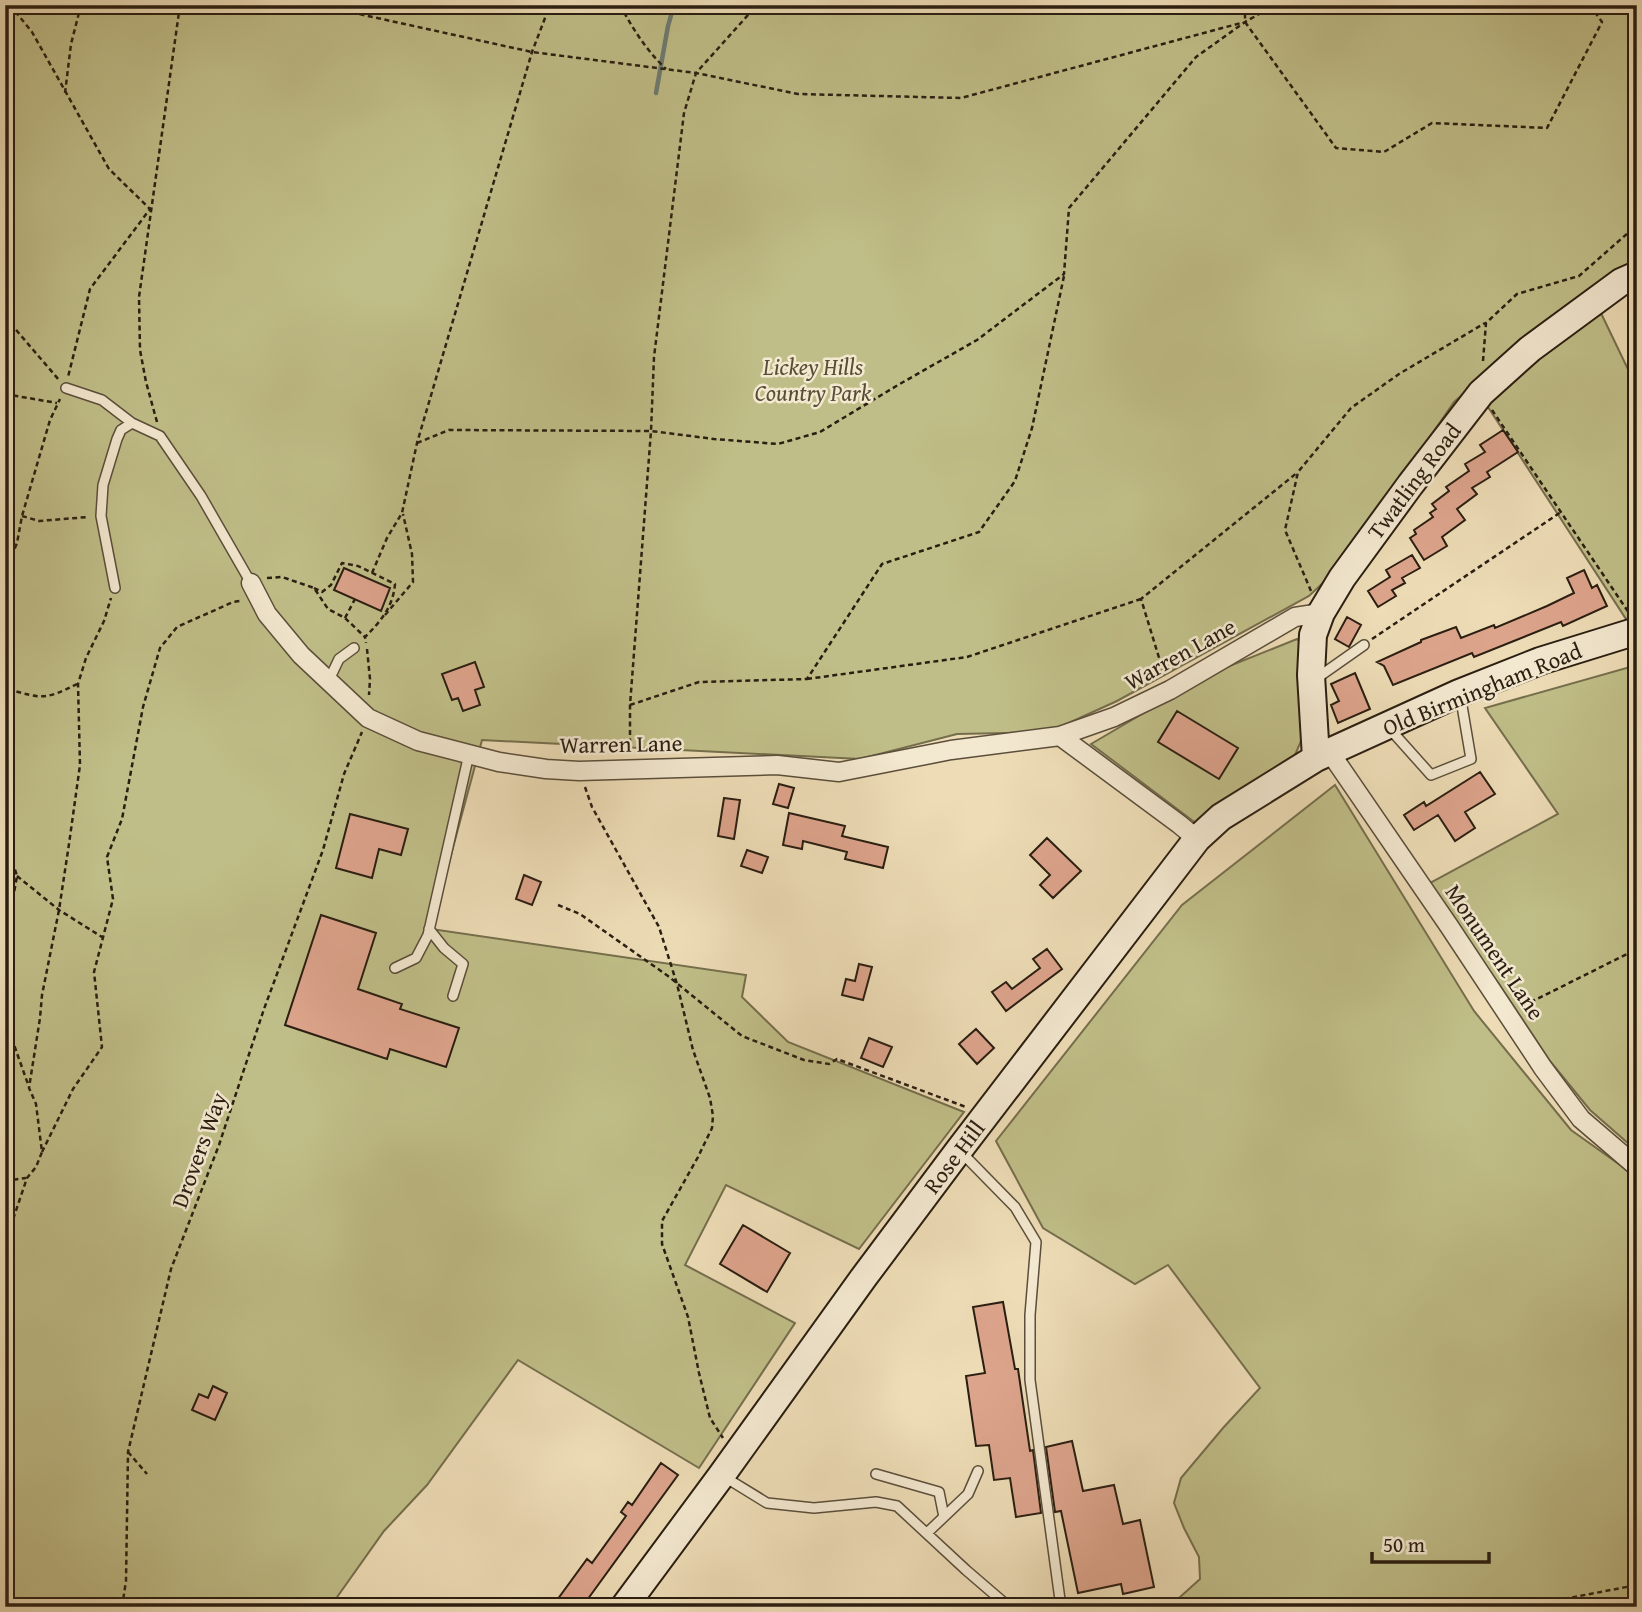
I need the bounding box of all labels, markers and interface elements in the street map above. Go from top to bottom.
park label: Lickey Hills Country Park [755,350,872,409]
street label: Twatling Road [1359,415,1469,546]
street label: Warren Lane [1118,609,1241,698]
street label: Old Birmingham Road [1377,633,1587,744]
street label: Warren Lane [559,726,683,761]
street label: Monument Lane [1438,877,1553,1026]
street label: Drovers Way [162,1087,235,1212]
street label: Rose Hill [915,1113,992,1200]
scale bar [1372,1521,1490,1565]
text: 50 m [1383,1529,1425,1560]

